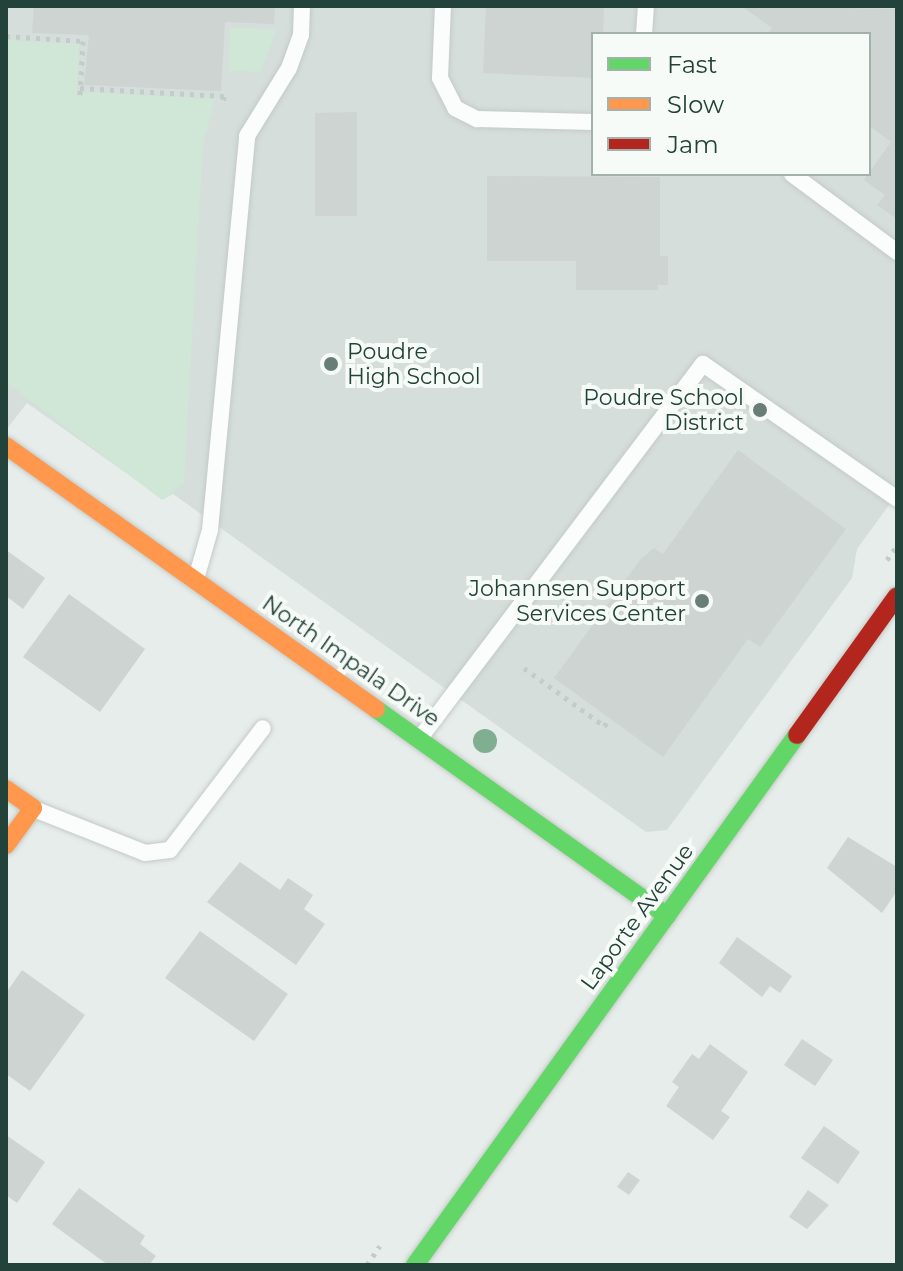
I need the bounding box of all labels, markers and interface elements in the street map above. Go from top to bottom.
legend [591,32,871,176]
text: Fast [667,50,717,79]
text: Slow [667,90,724,119]
text: Jam [667,130,719,159]
place label: Poudre High School [347,338,481,390]
marker: Poudre High School [322,355,340,373]
place label: Poudre School District [583,384,744,436]
marker: Poudre School District [751,401,769,419]
place label: Johannsen Support Services Center [469,575,686,626]
street label: North Impala Drive [257,590,445,732]
marker: Johannsen Support Services Center [693,592,711,610]
street label: Laporte Avenue [575,839,699,995]

